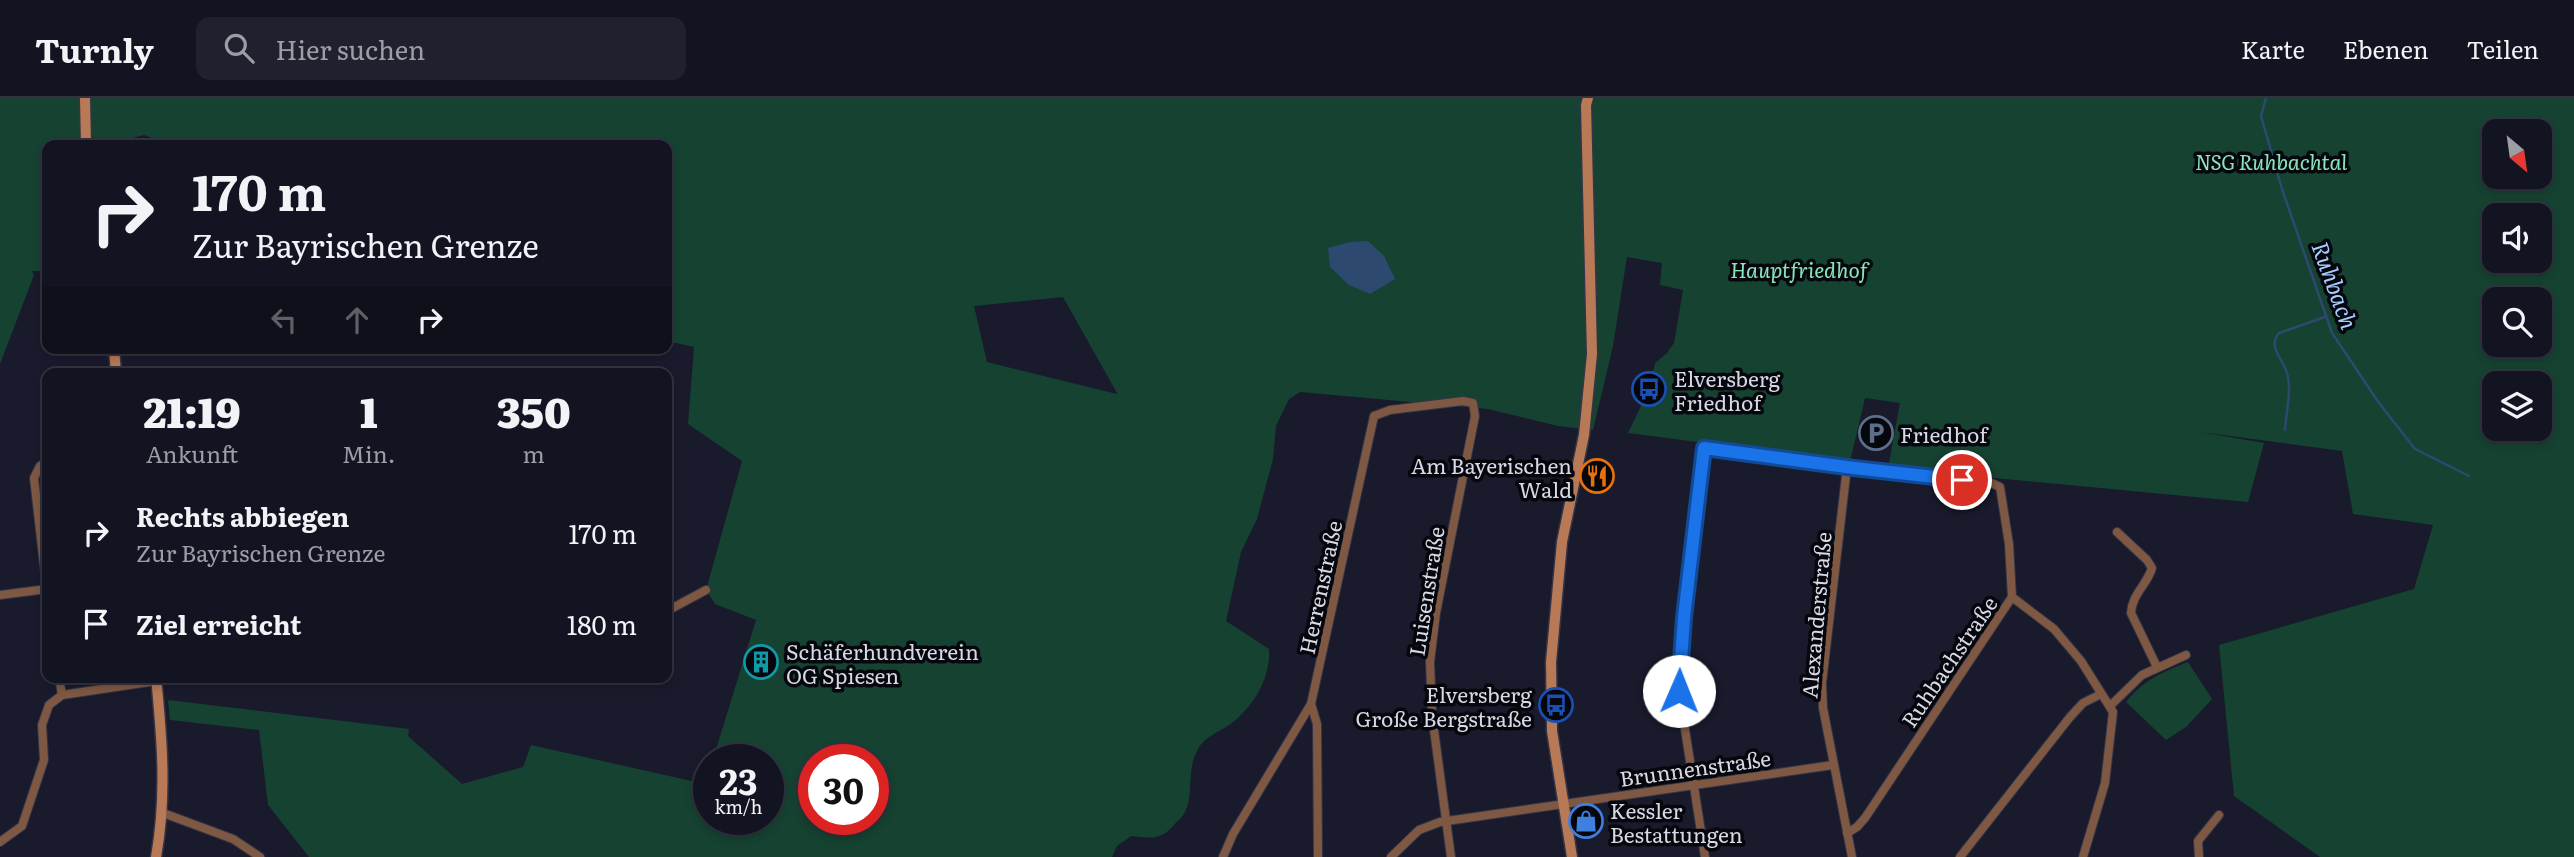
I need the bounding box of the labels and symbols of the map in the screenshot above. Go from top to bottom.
north arrow [2482,119,2552,189]
park label: NSG Ruhbachtal [2195,145,2347,176]
water label: Ruhbach [2304,236,2368,334]
park label: Hauptfriedhof [1730,253,1870,284]
place label: Elversberg Friedhof [1674,362,1781,417]
bus stop icon: Elversberg Friedhof [1630,370,1668,408]
parking icon: Friedhof [1857,414,1895,452]
place label: Friedhof [1900,418,1989,449]
place label: Am Bayerischen Wald [1411,449,1572,504]
pin [1932,450,1992,510]
restaurant icon: Am Bayerischen Wald [1578,457,1616,495]
street label: Herrenstraße [1290,517,1348,657]
street label: Luisenstraße [1399,524,1451,658]
street label: Alexanderstraße [1792,530,1838,699]
street label: Ruhbachstraße [1893,589,2004,733]
place label: Schäferhundverein OG Spiesen [786,635,979,690]
building icon: Schäferhundverein OG Spiesen [742,643,780,681]
position arrow [1642,654,1716,728]
place label: Elversberg Große Bergstraße [1355,678,1532,733]
bus stop icon: Elversberg Große Bergstraße [1537,686,1575,724]
street label: Brunnenstraße [1617,741,1773,793]
speed limit sign: 30 [798,744,889,835]
place label: Kessler Bestattungen [1610,794,1743,849]
shop icon: Kessler Bestattungen [1567,802,1605,840]

